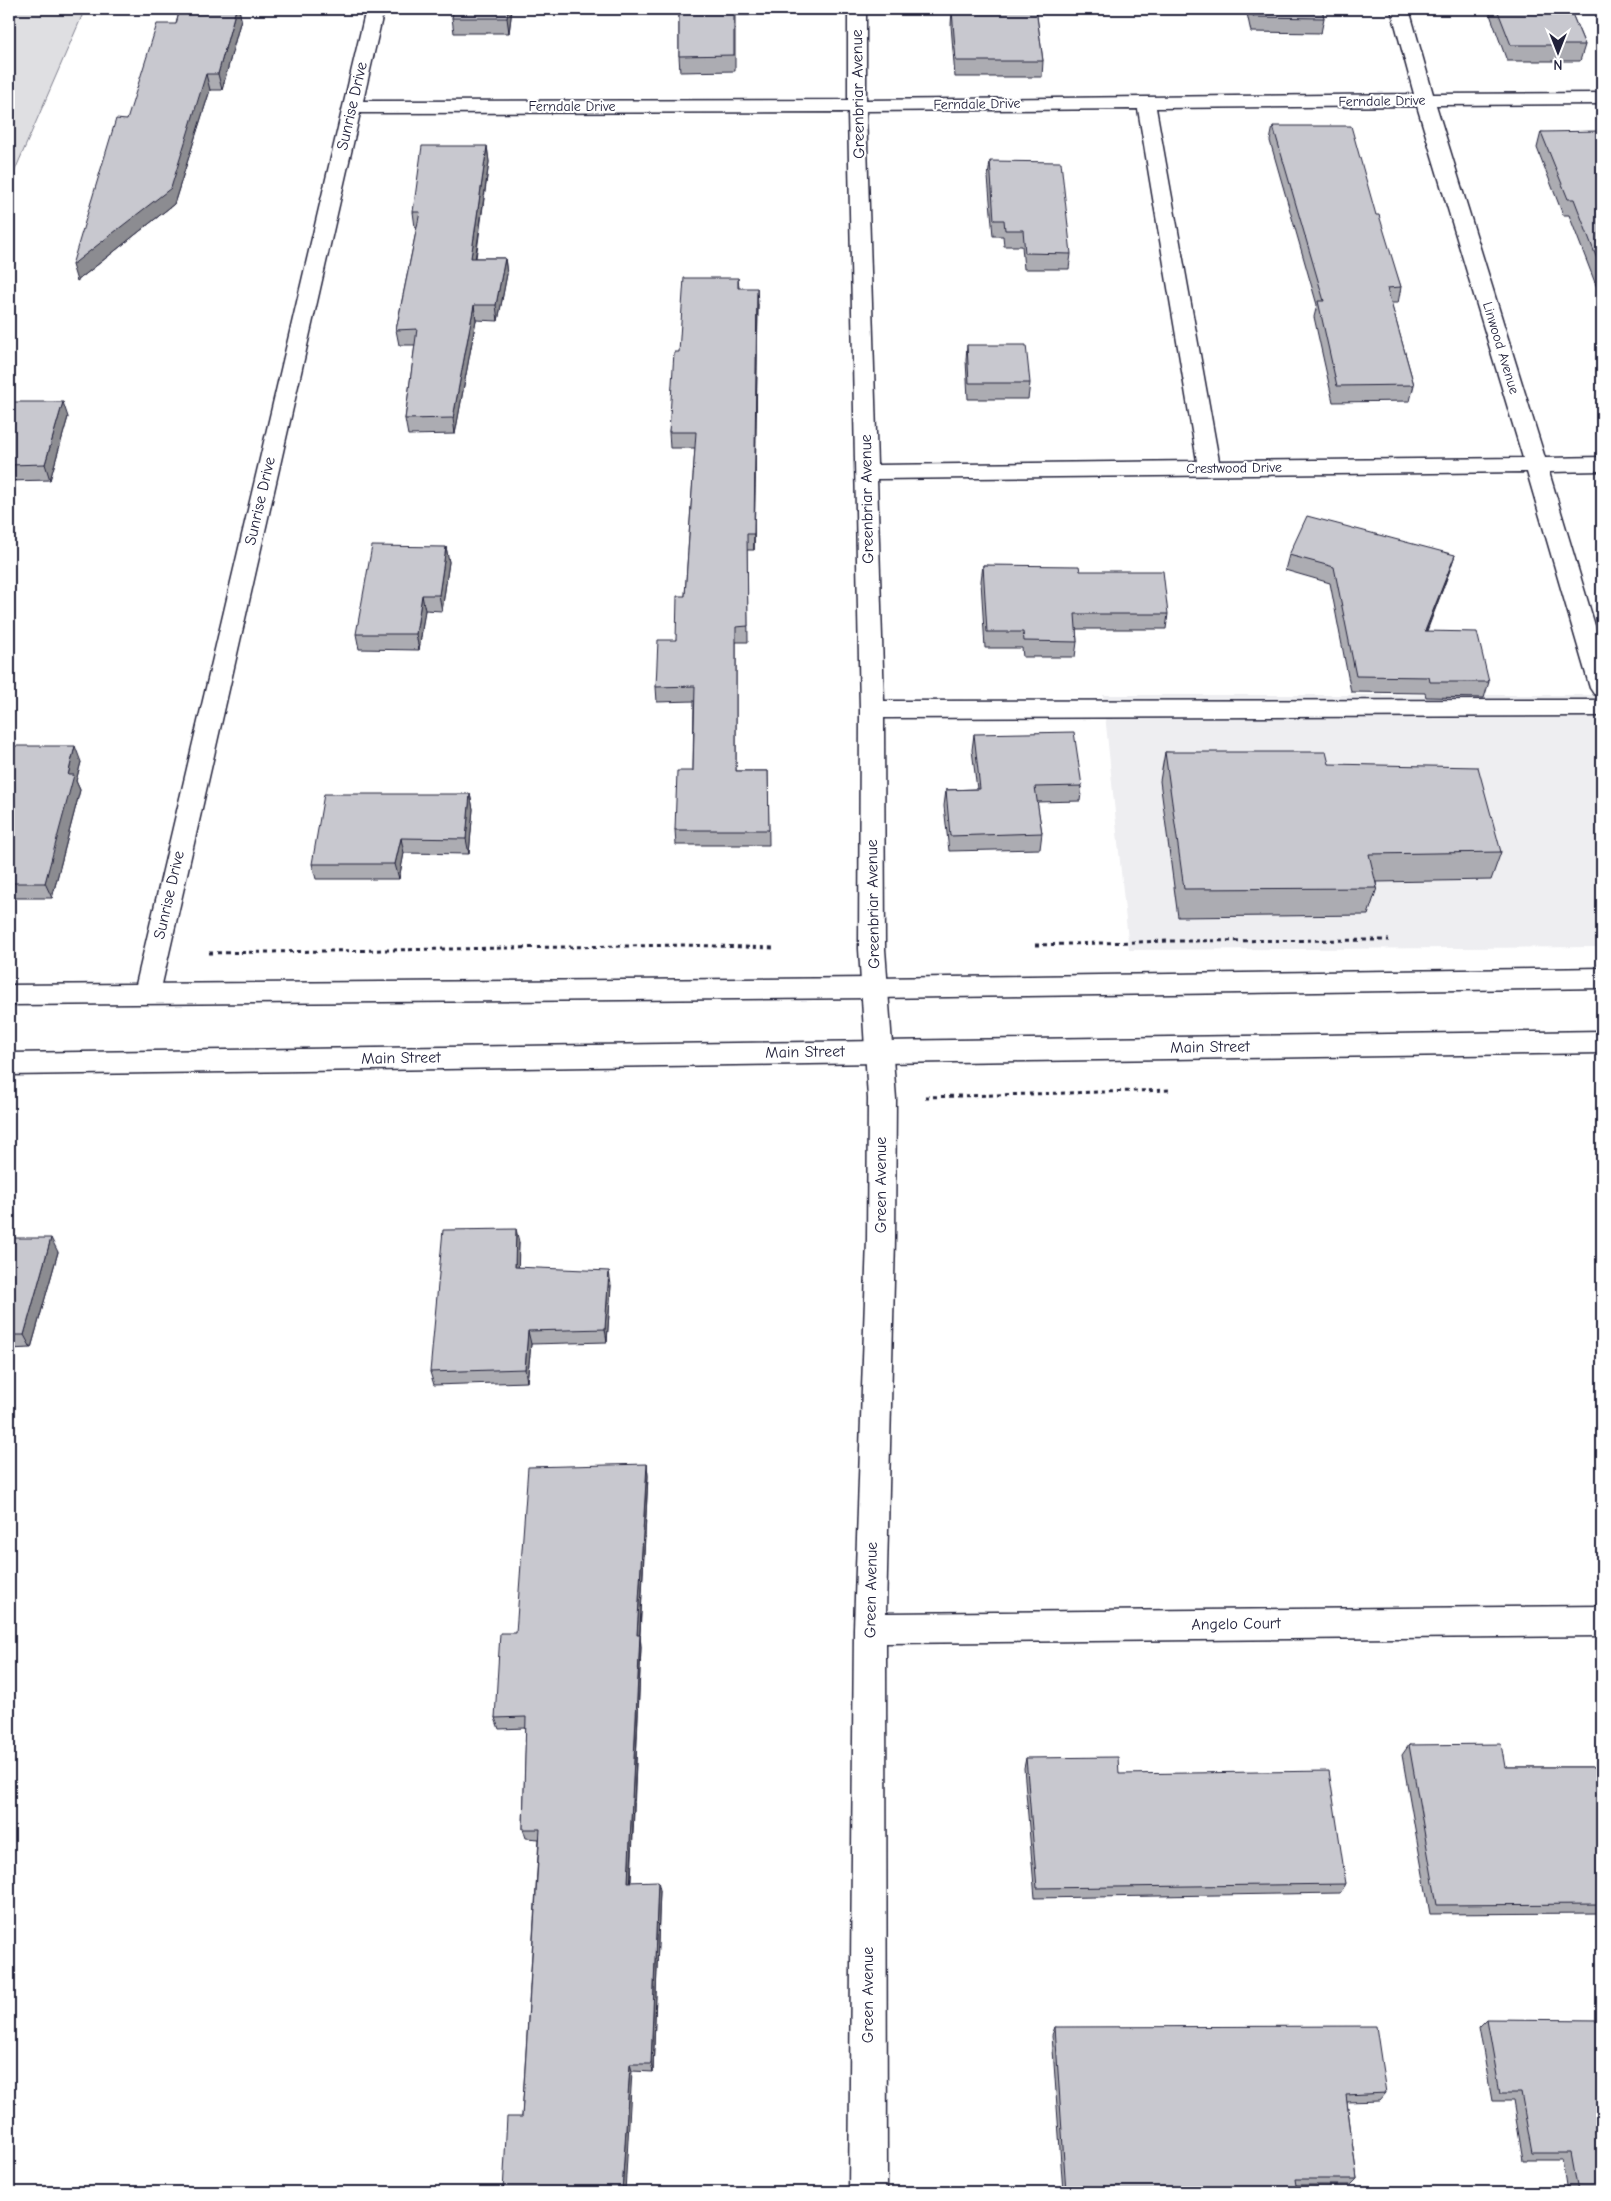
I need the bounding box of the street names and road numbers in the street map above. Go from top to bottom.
street label: Greenbriar Avenue [848,29,868,159]
street label: Sunrise Drive [333,60,371,152]
street label: Ferndale Drive [1338,92,1426,110]
street label: Ferndale Drive [933,95,1021,113]
street label: Ferndale Drive [528,98,616,115]
street label: Linwood Avenue [1479,300,1523,396]
street label: Greenbriar Avenue [857,434,877,564]
street label: Sunrise Drive [241,455,279,547]
street label: Crestwood Drive [1186,459,1282,477]
street label: Greenbriar Avenue [863,839,883,969]
street label: Sunrise Drive [150,849,188,941]
street label: Main Street [1170,1037,1250,1057]
street label: Main Street [765,1042,845,1062]
street label: Main Street [361,1048,441,1068]
street label: Green Avenue [872,1137,890,1233]
street label: Green Avenue [861,1542,881,1638]
street label: Angelo Court [1191,1614,1281,1634]
street label: Green Avenue [859,1947,877,2043]

